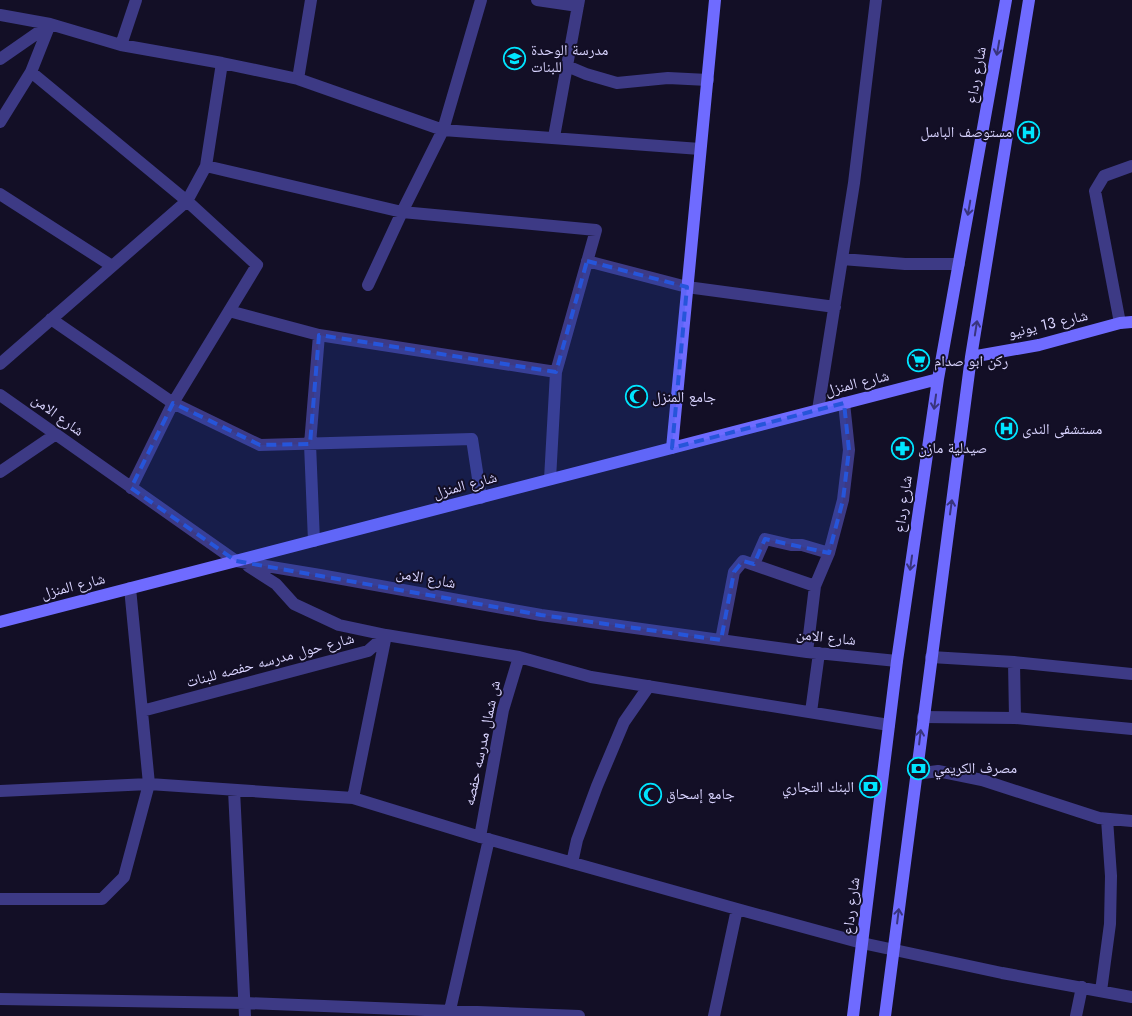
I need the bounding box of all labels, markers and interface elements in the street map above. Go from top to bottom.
place label: مدرسة الوحدة للبنات [531,39,609,78]
one-way arrow [992,40,1002,56]
street label: شارع رداع [960,45,992,105]
school or university icon: مدرسة الوحدة للبنات [503,47,527,71]
hospital icon: مستوصف الباسل [1016,120,1040,144]
place label: مستوصف الباسل [921,121,1012,143]
one-way arrow [963,200,973,216]
street label: شارع 13 يونيو [1006,304,1090,344]
one-way arrow [971,321,981,337]
supermarket icon: ركن ابو صدام [906,349,930,373]
place label: ركن ابو صدام [934,350,1009,372]
street label: شارع المنزل [823,364,891,402]
mosque icon: جامع المنزل [624,385,648,409]
place label: جامع المنزل [652,386,717,408]
street label: شارع الامن [27,388,89,442]
one-way arrow [929,394,939,410]
hospital icon: مستشفى الندى [994,417,1018,441]
place label: مستشفى الندى [1022,418,1102,440]
pharmacy icon: صيدلية مازن [890,436,914,460]
place label: صيدلية مازن [918,437,987,459]
street label: شارع المنزل [431,466,500,504]
street label: شارع رداع [888,474,918,534]
one-way arrow [946,499,956,515]
one-way arrow [906,555,916,571]
street label: شارع الامن [395,562,458,594]
street label: شارع المنزل [39,567,107,605]
street label: شارع الامن [795,623,857,651]
street label: شارع حول مدرسه حفصه للبنات [184,627,357,693]
street label: ش شمال مدرسه حفصه [458,678,506,808]
one-way arrow [916,729,926,745]
bank icon: مصرف الكريمي [906,756,930,780]
place label: مصرف الكريمي [934,757,1017,780]
bank icon: البنك التجاري [858,775,882,799]
place label: البنك التجاري [782,776,854,799]
mosque icon: جامع إسحاق [638,782,662,806]
place label: جامع إسحاق [666,783,735,805]
street label: شارع رداع [837,876,865,936]
one-way arrow [893,908,903,924]

